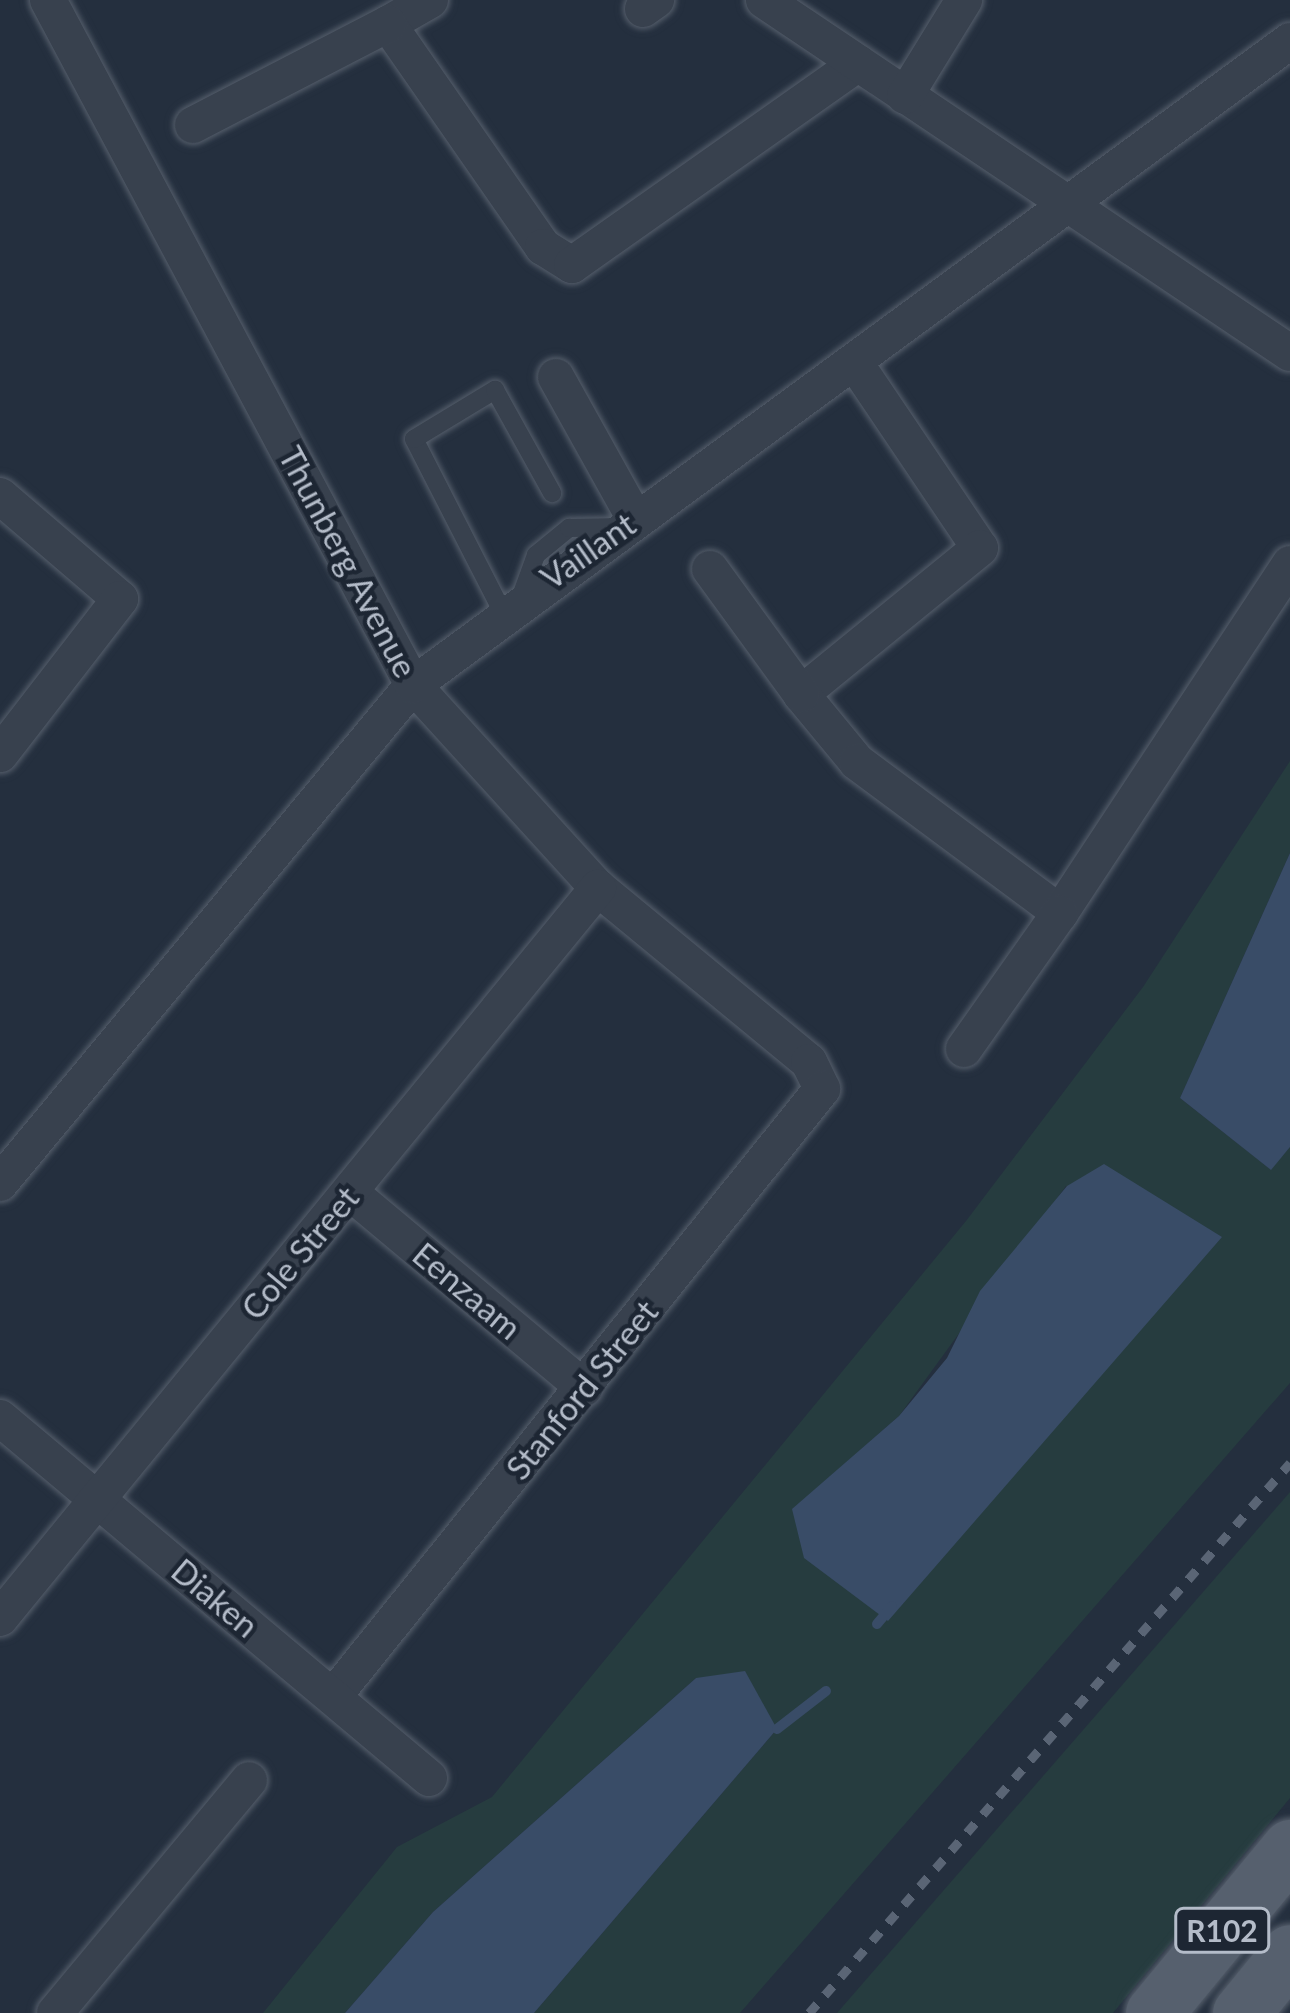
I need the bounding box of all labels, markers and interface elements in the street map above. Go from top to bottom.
street label: Thunberg Avenue [270,439,426,685]
street label: Vaillant [533,504,643,598]
street label: Cole Street [233,1179,367,1327]
street label: Eenzaam [405,1234,529,1348]
street label: Stanford Street [498,1293,666,1487]
street label: Diaken [164,1550,266,1646]
road number: R102 [1174,1906,1270,1954]

